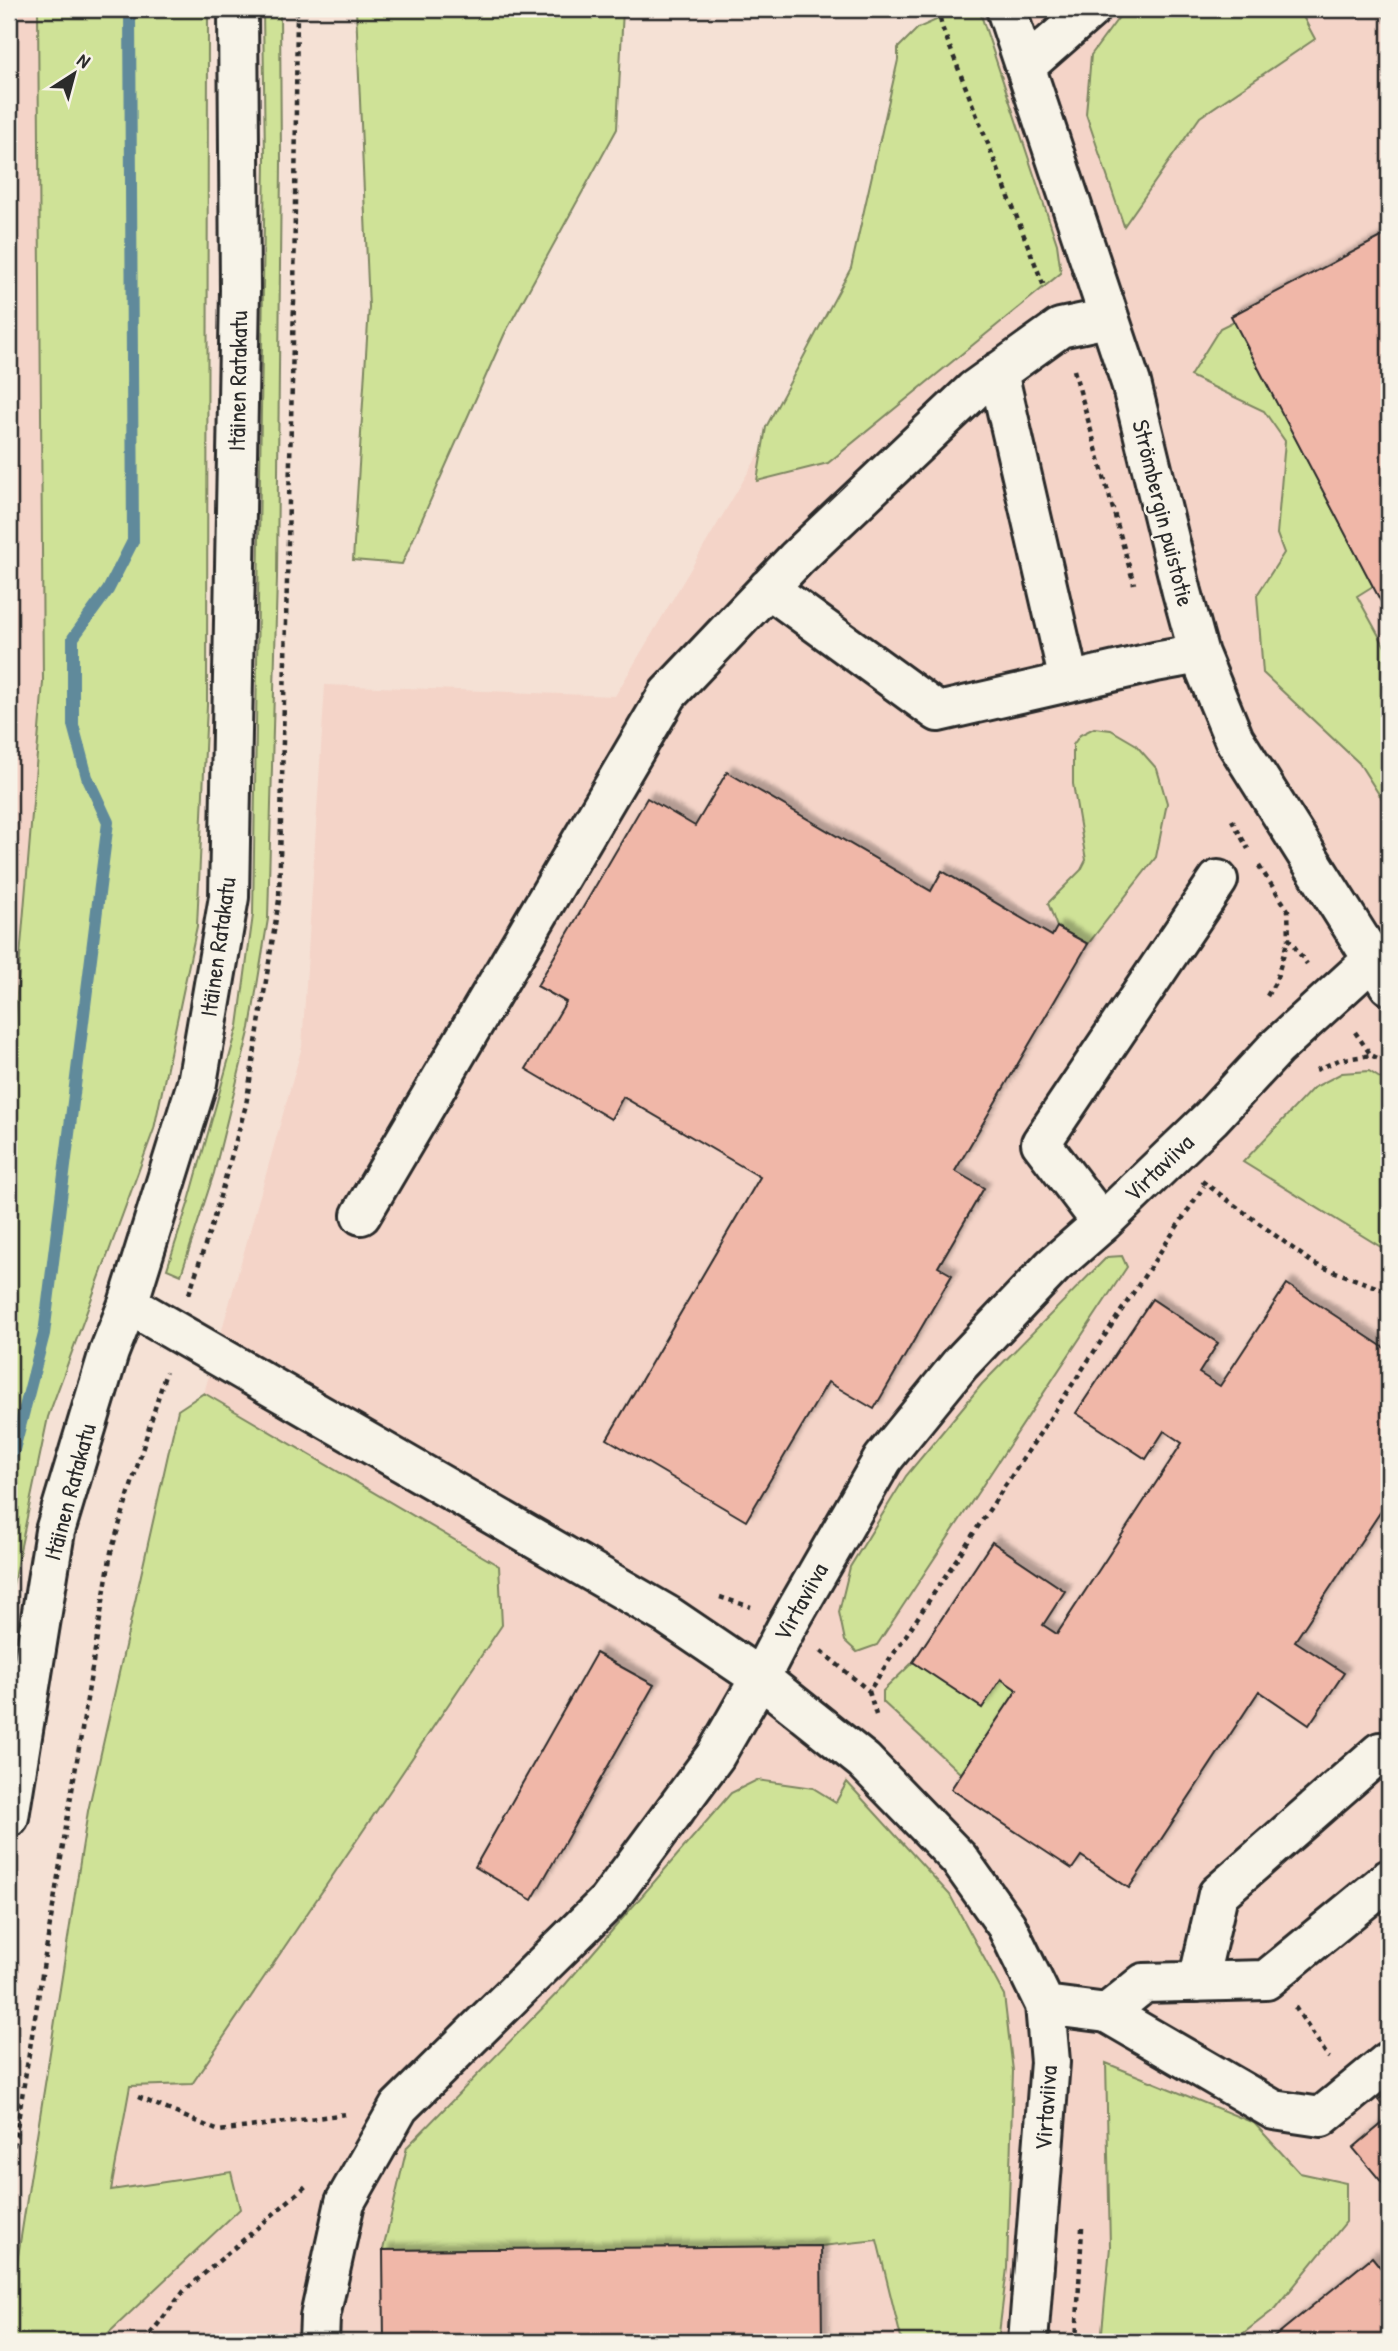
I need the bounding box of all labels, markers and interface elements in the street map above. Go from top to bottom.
north arrow [38,38,108,108]
text: N [72,47,96,74]
street label: Itäinen Ratakatu [220,310,254,452]
street label: Strömbergin puistotie [1125,416,1203,610]
street label: Itäinen Ratakatu [191,875,243,1019]
street label: Virtaviiva [1117,1126,1200,1208]
street label: Itäinen Ratakatu [35,1419,103,1564]
street label: Virtaviiva [765,1557,835,1647]
street label: Virtaviiva [1026,2064,1064,2152]

